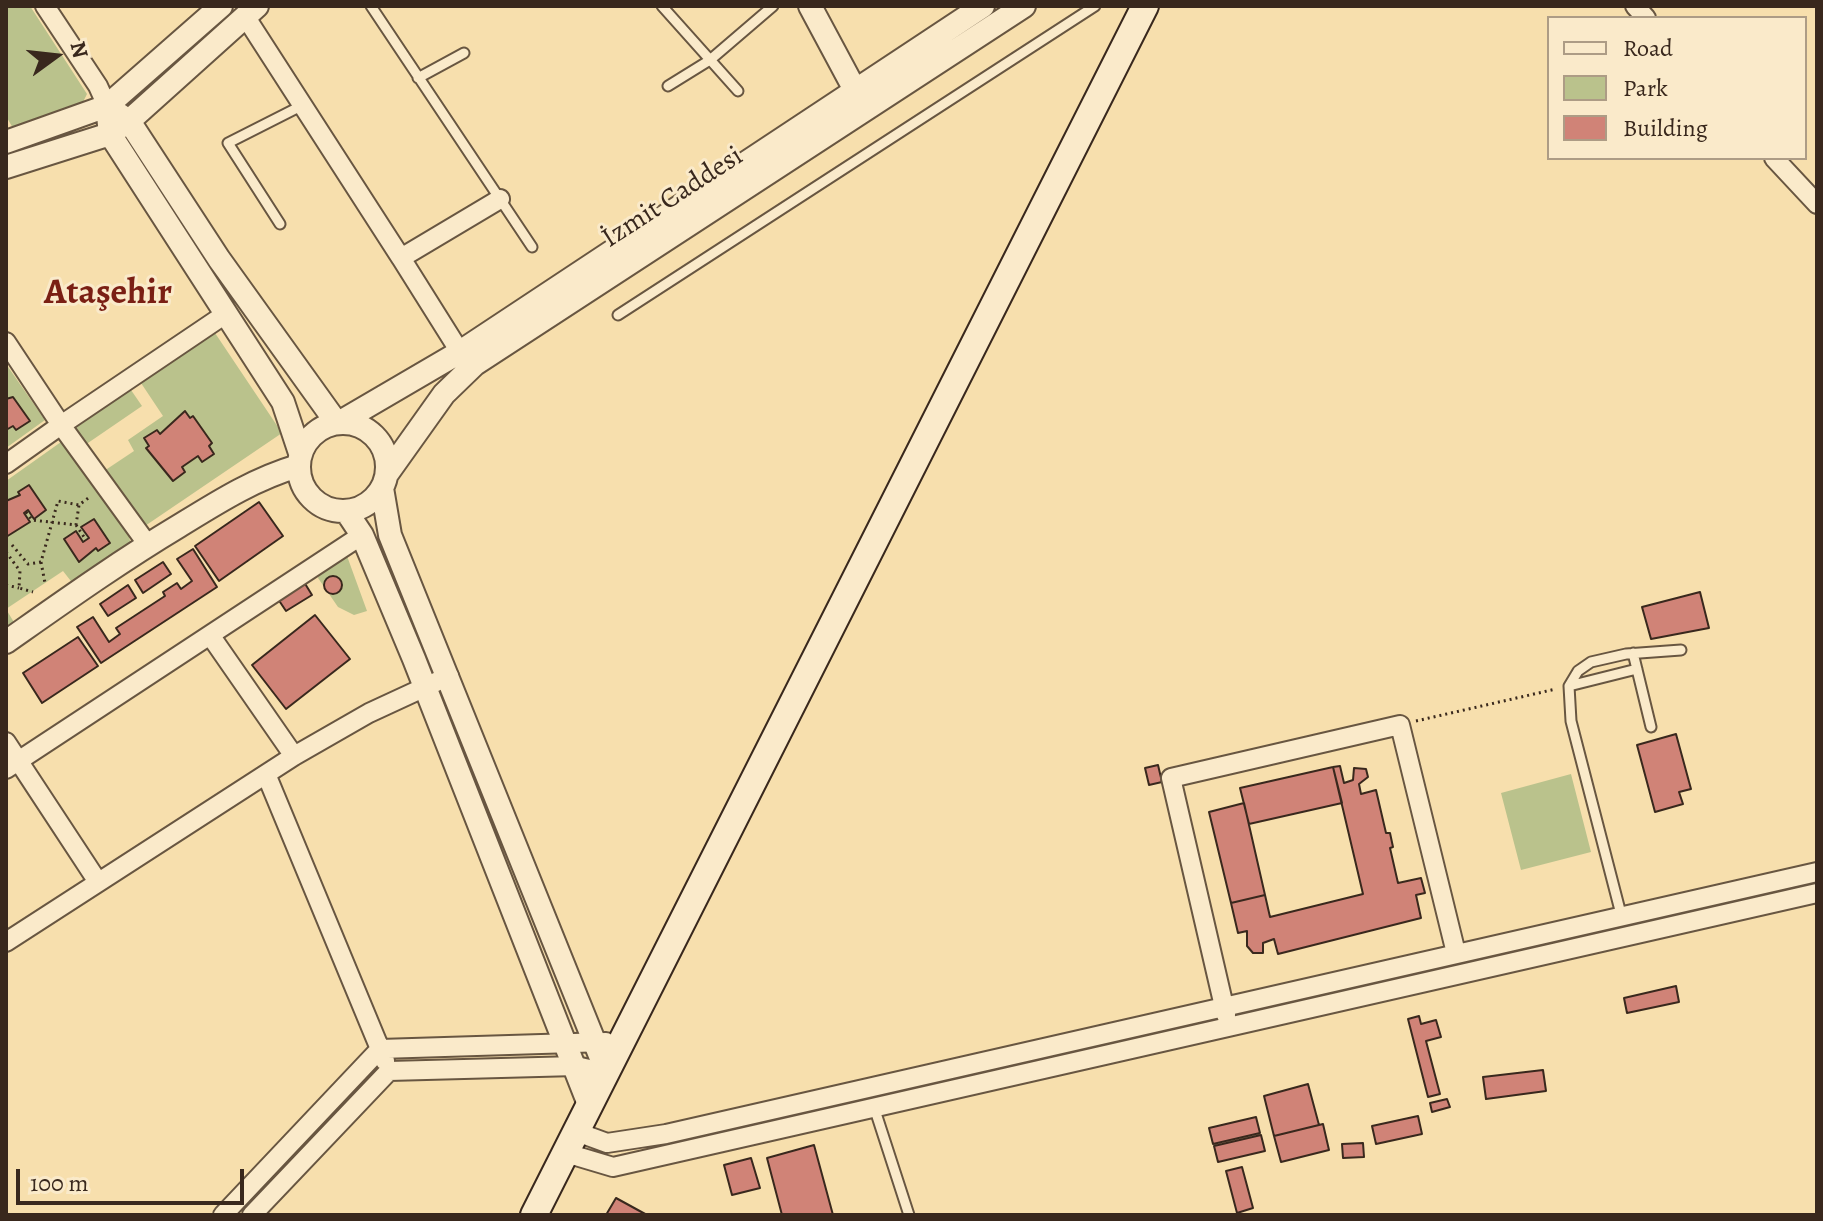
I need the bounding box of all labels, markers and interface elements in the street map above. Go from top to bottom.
north arrow [16,16,96,96]
legend [1547,16,1807,160]
text: Road [1623,32,1673,64]
text: N [63,38,96,61]
text: Park [1623,72,1668,104]
text: Building [1623,112,1708,144]
street label: İzmit Caddesi [596,140,750,256]
district label: Ataşehir [44,272,172,316]
scale bar [20,1153,248,1203]
text: 100 m [30,1167,89,1199]

